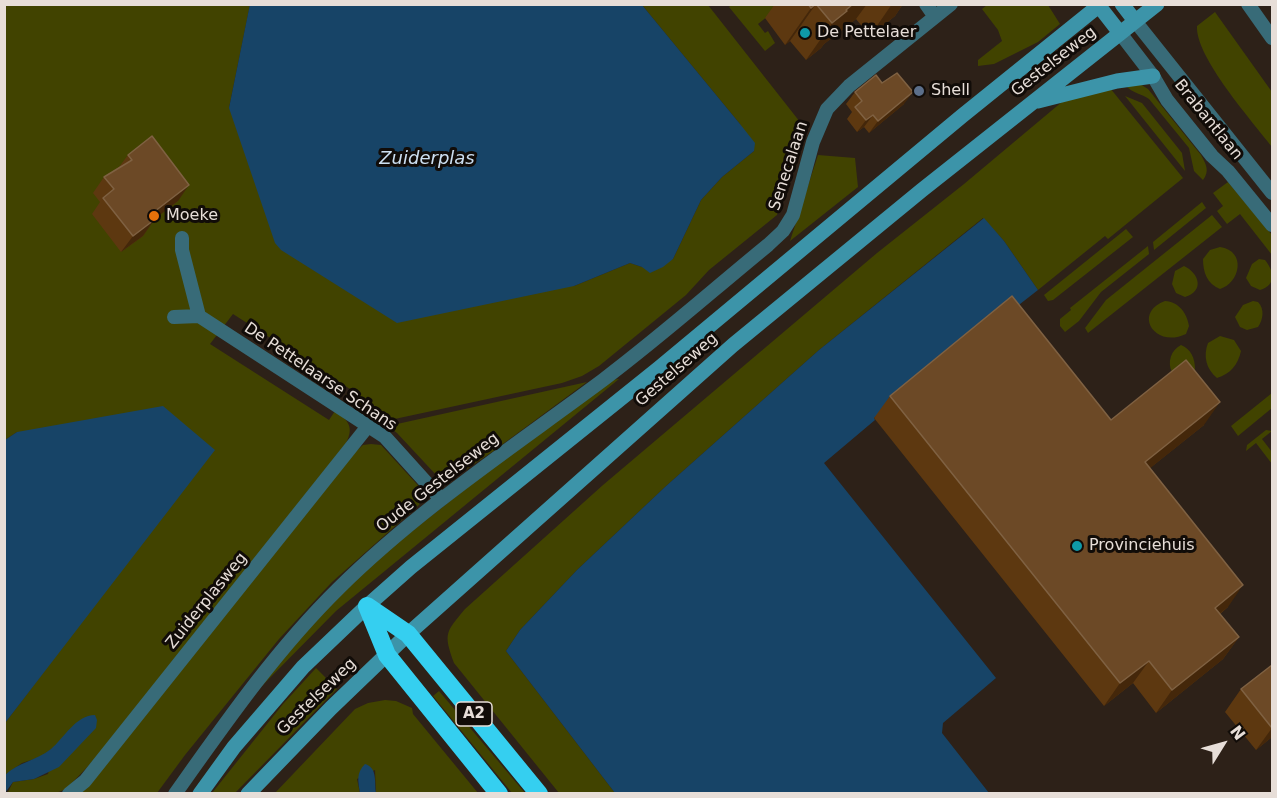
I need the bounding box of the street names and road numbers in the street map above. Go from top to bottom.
street label: Gestelseweg [1008,23,1100,101]
street label: Brabantlaan [1170,76,1246,164]
street label: Senecalaan [766,119,812,213]
street label: De Pettelaarse Schans [240,319,400,435]
street label: Gestelseweg [632,329,722,411]
street label: Oude Gestelseweg [373,429,503,537]
street label: Zuiderplasweg [162,549,252,653]
street label: Gestelseweg [273,655,361,739]
road number: A2 [456,702,492,726]

